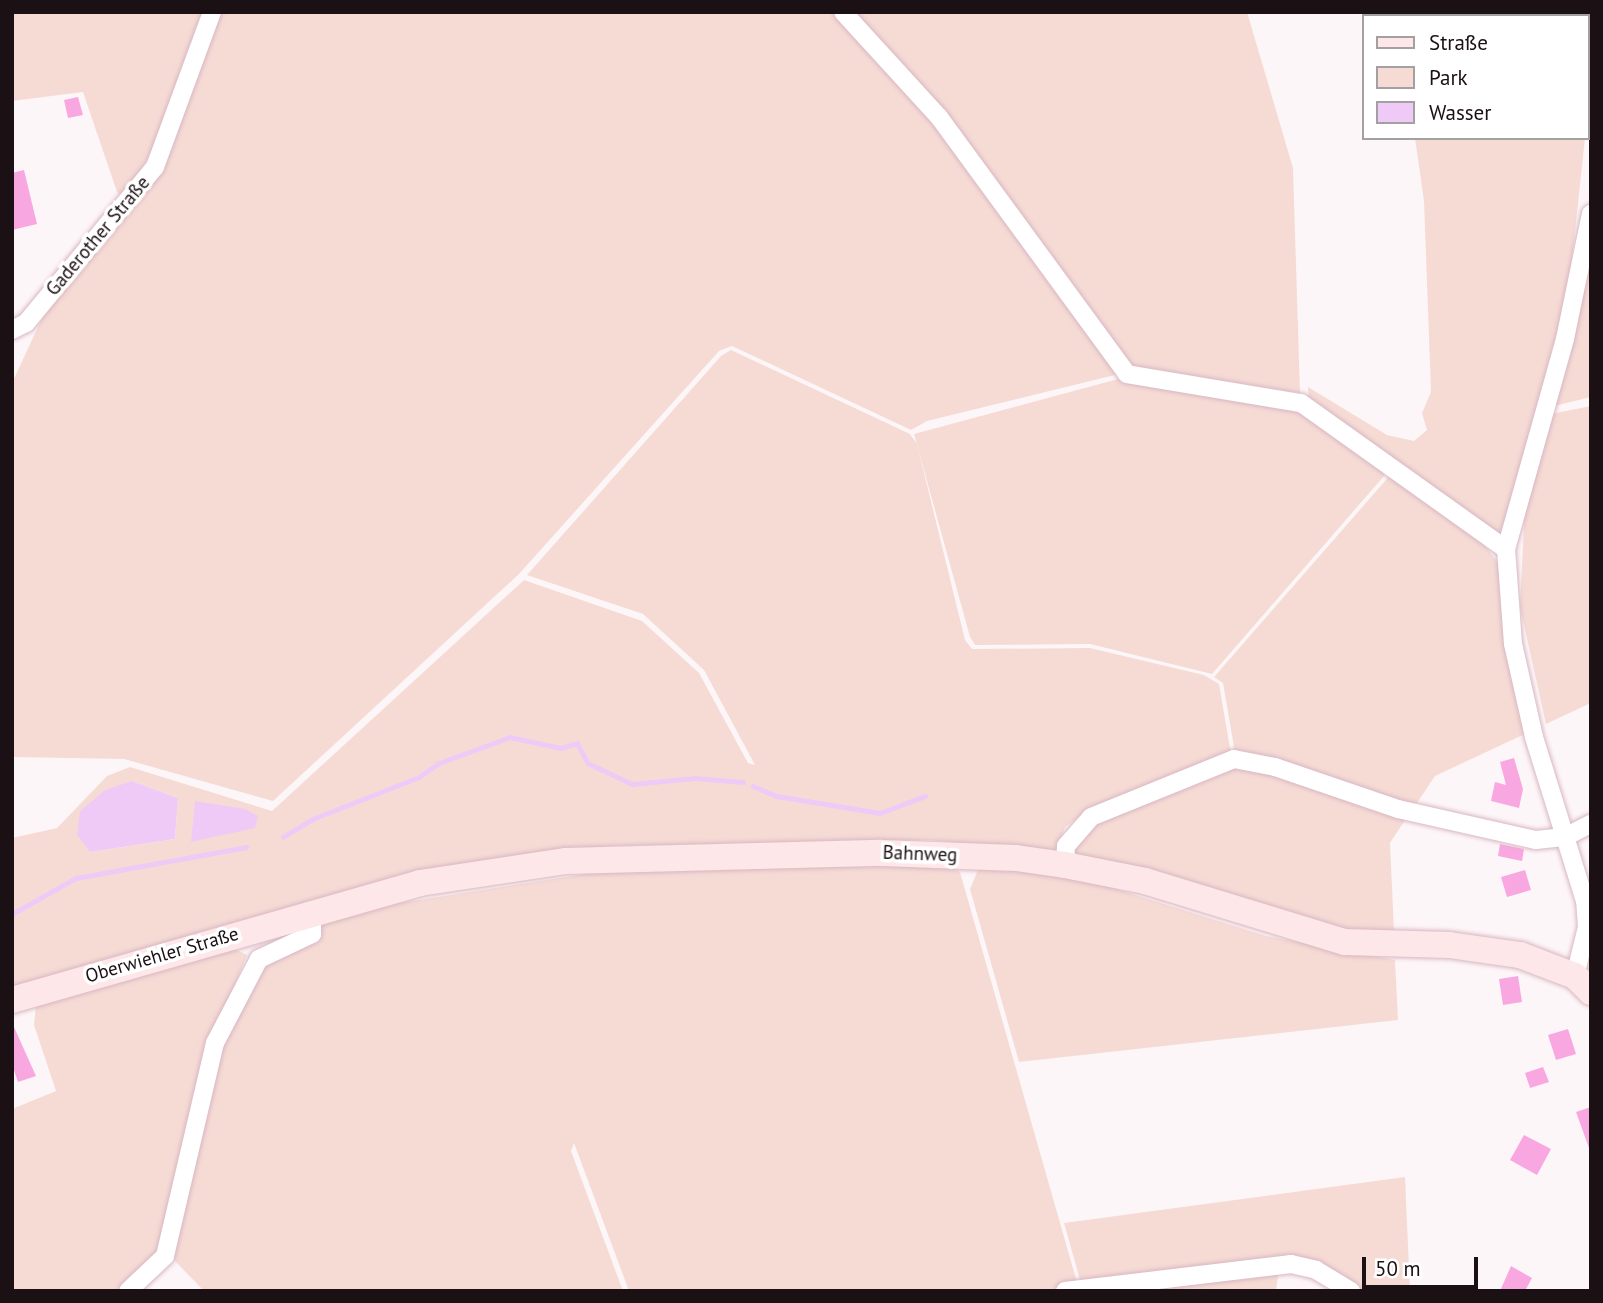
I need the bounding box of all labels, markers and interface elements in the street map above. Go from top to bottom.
legend [1362,14,1589,140]
text: Straße [1429,29,1488,56]
text: Park [1429,64,1468,91]
text: Wasser [1429,99,1491,126]
street label: Gaderother Straße [41,172,155,300]
street label: Bahnweg [882,841,958,867]
street label: Oberwiehler Straße [83,922,241,988]
scale bar [1365,1244,1480,1288]
text: 50 m [1375,1255,1421,1282]

